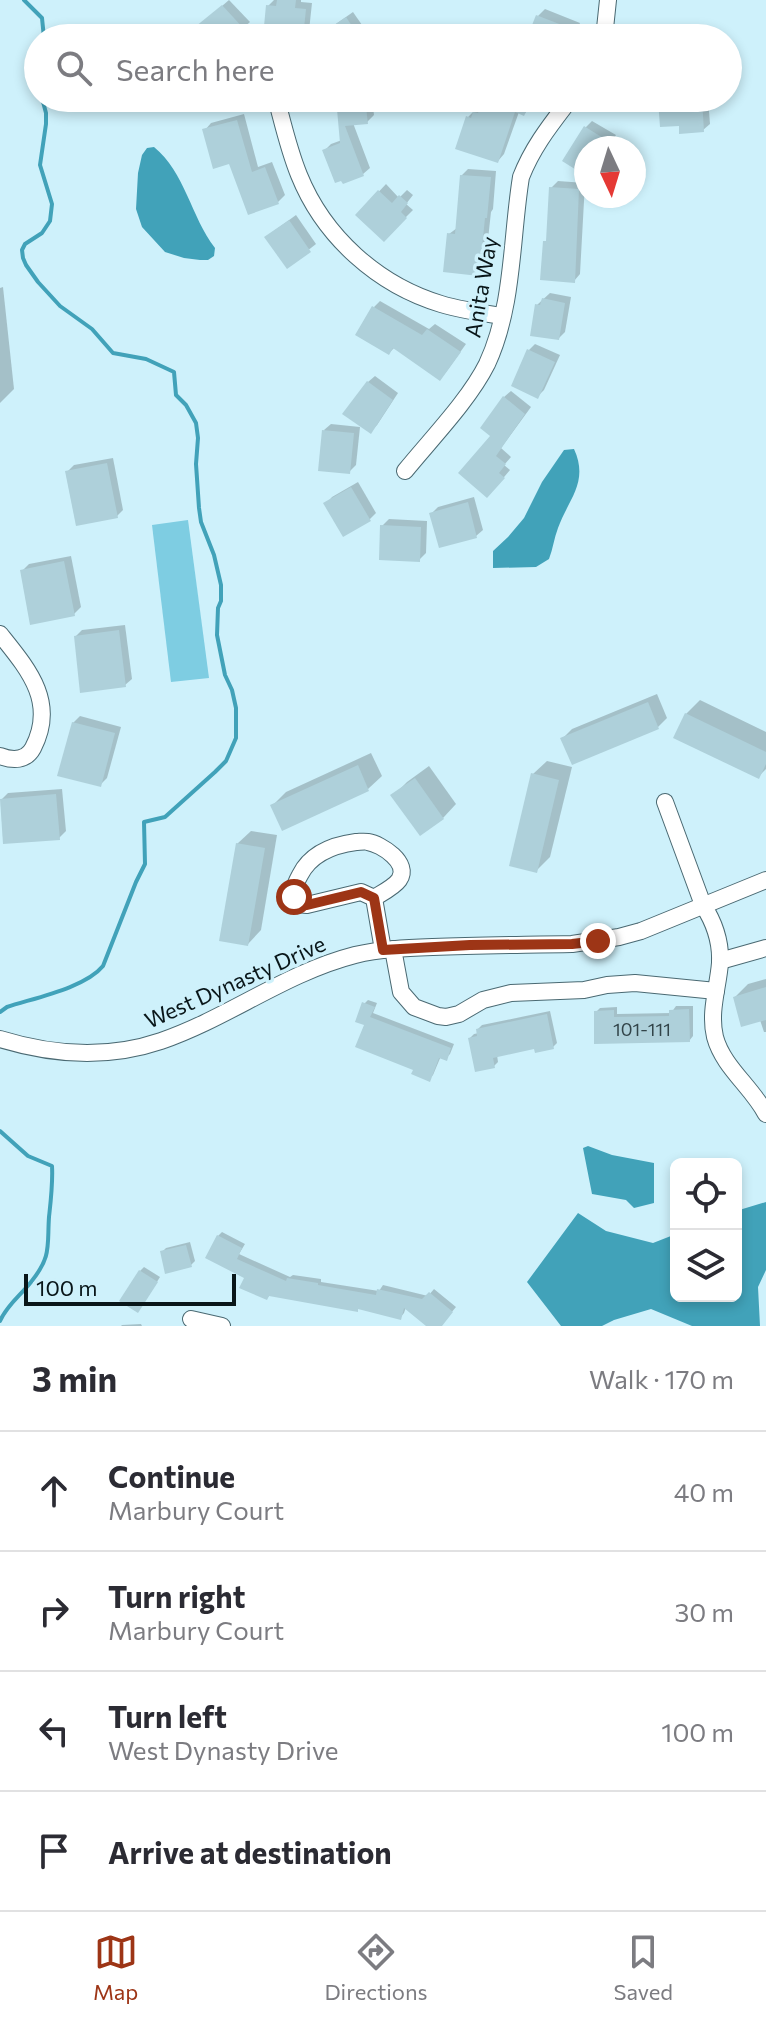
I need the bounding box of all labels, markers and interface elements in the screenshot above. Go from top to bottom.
search box [24,24,742,112]
icon: search [52,46,96,90]
text: Search here [116,50,275,87]
north arrow [574,136,646,208]
street label: Anita Way [458,234,503,340]
route start [276,879,312,915]
route end [580,923,616,959]
street label: West Dynasty Drive [140,930,329,1034]
house number: 101-111 [613,1018,671,1040]
map controls [670,1158,742,1302]
button: locate [670,1158,742,1230]
button: layers [670,1230,742,1302]
scale bar [24,1270,236,1306]
text: 100 m [36,1274,98,1301]
text: 3 min [32,1357,117,1399]
text: Walk · 170 m [589,1363,734,1394]
text: Continue [108,1457,235,1494]
icon: ahead [32,1469,76,1513]
text: 40 m [674,1476,734,1507]
text: Marbury Court [108,1494,284,1525]
text: Turn right [108,1577,245,1614]
icon: right [32,1589,76,1633]
text: 30 m [675,1596,734,1627]
text: Marbury Court [108,1614,284,1645]
text: Turn left [108,1697,227,1734]
icon: left [32,1709,76,1753]
text: 100 m [661,1716,734,1747]
text: West Dynasty Drive [108,1734,339,1765]
icon: arrive [32,1829,76,1873]
text: Arrive at destination [108,1833,392,1870]
tab: Map [93,1930,138,2005]
tab: Directions [324,1930,428,2005]
tab: Saved [614,1930,673,2005]

